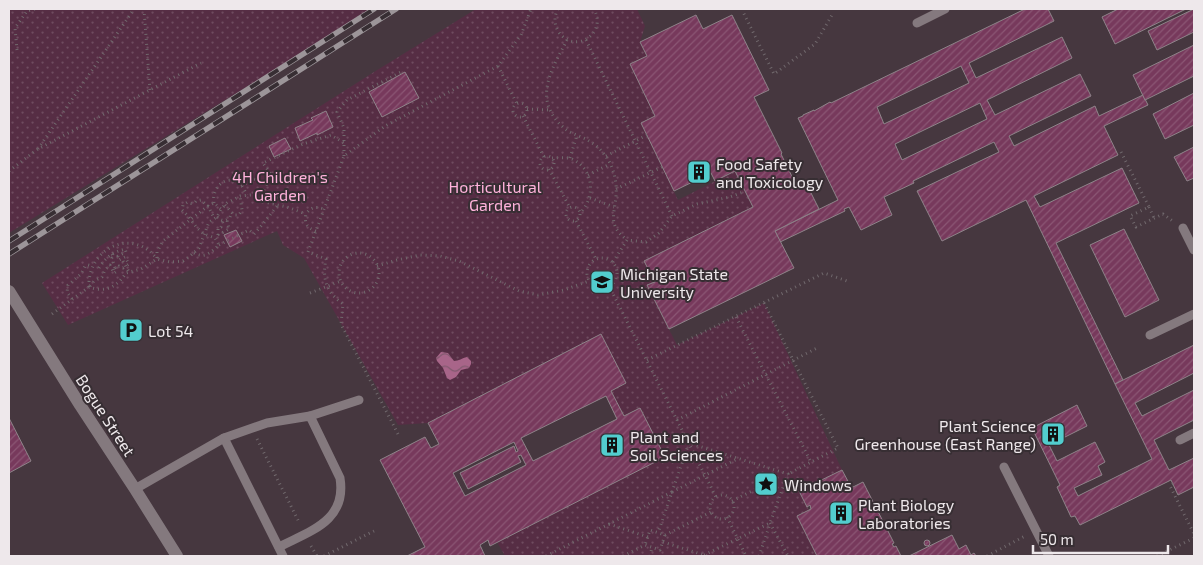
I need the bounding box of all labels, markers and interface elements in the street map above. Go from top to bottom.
place label: Food Safety and Toxicology [716,154,824,191]
building icon: Food Safety and Toxicology [686,159,712,185]
park label: 4H Children's Garden [232,167,328,204]
park label: Horticultural Garden [448,177,542,214]
place label: Michigan State University [620,264,728,301]
school or university icon: Michigan State University [589,269,615,295]
parking icon: Lot 54 [118,317,144,343]
place label: Lot 54 [148,321,194,340]
street label: Bogue Street [73,371,139,459]
place label: Plant Science Greenhouse (East Range) [854,416,1036,453]
building icon: Plant Science Greenhouse (East Range) [1040,421,1066,447]
place label: Plant and Soil Sciences [630,427,723,464]
building icon: Plant and Soil Sciences [599,432,625,458]
place icon: Windows [753,471,779,497]
place label: Windows [784,475,852,494]
place label: Plant Biology Laboratories [858,495,955,532]
building icon: Plant Biology Laboratories [828,500,854,526]
scale bar [1033,522,1168,554]
text: 50 m [1040,530,1074,548]

